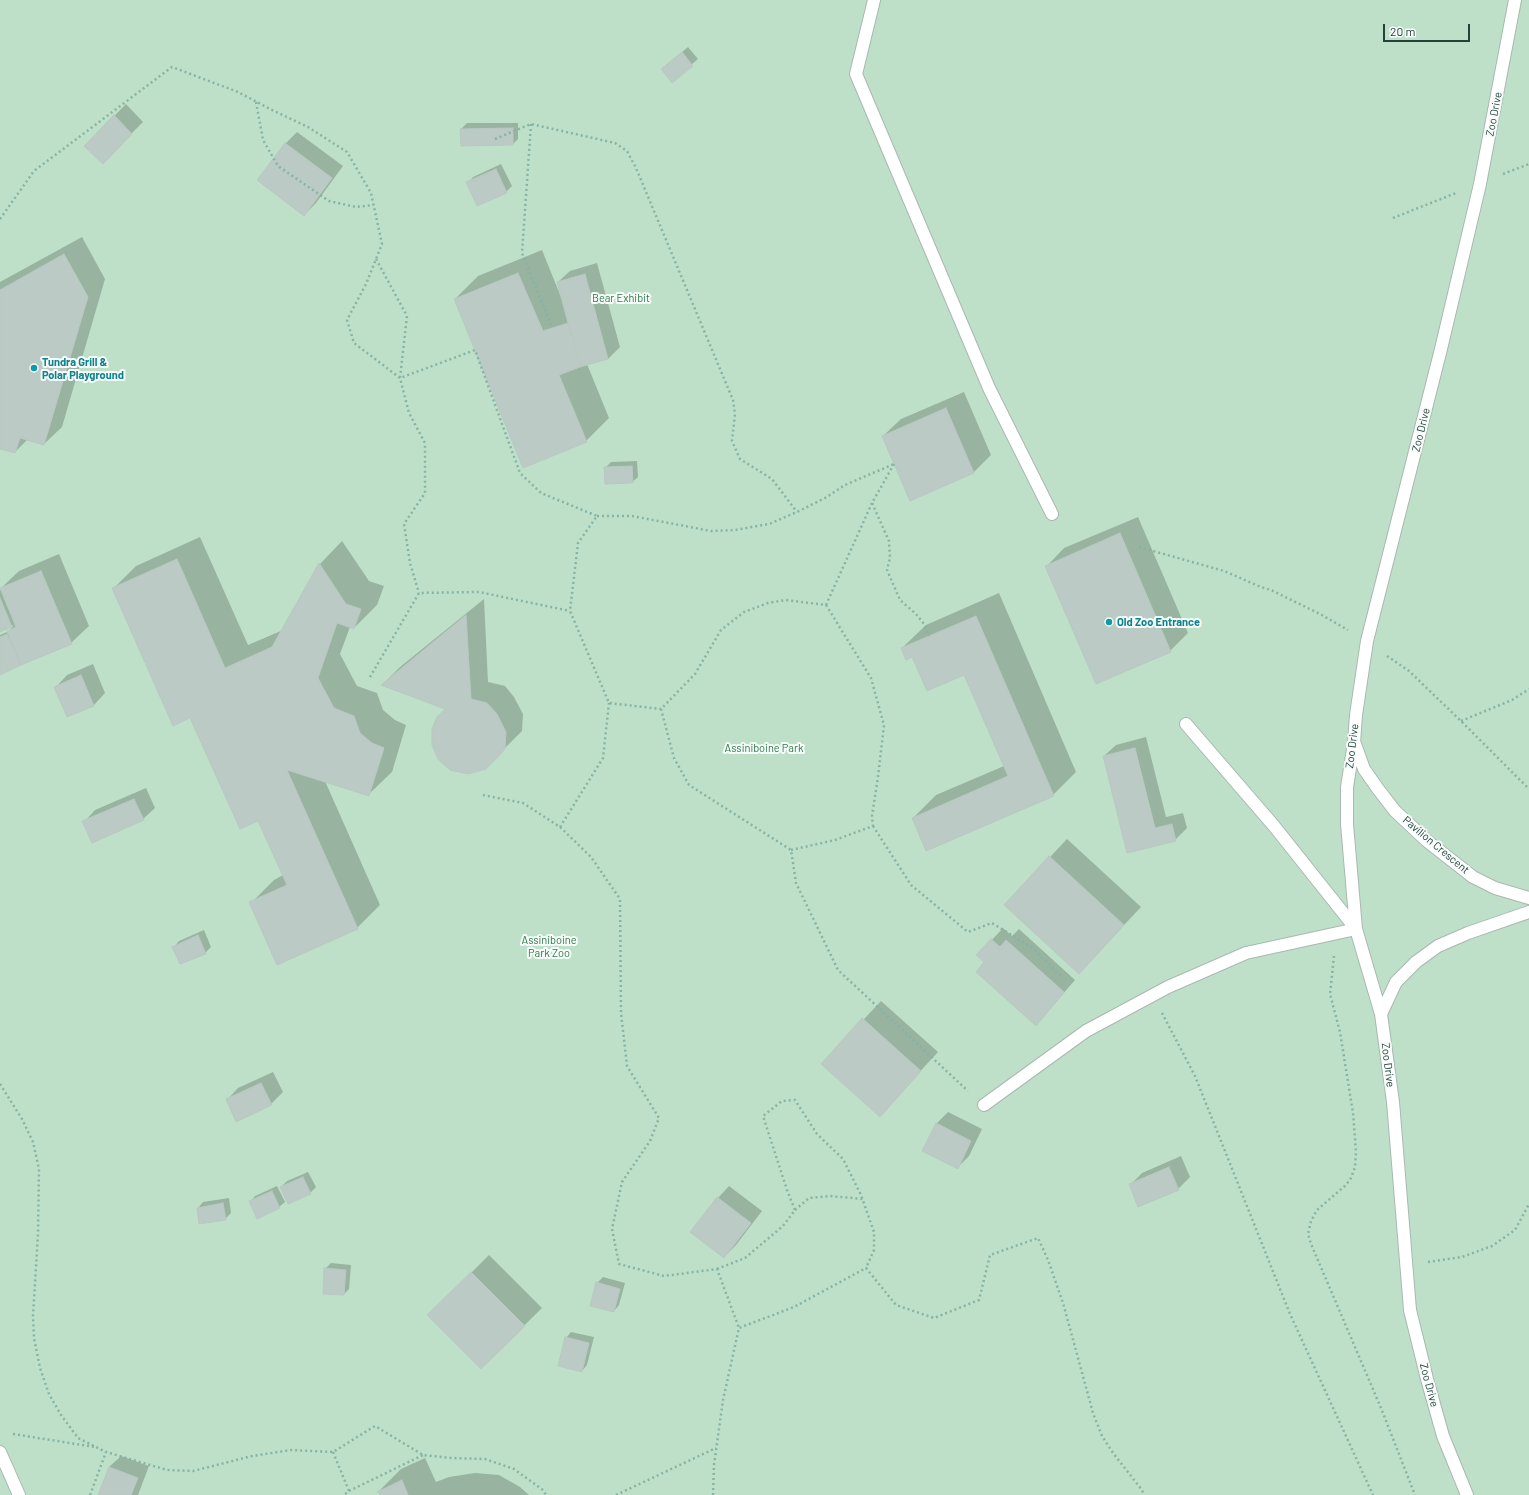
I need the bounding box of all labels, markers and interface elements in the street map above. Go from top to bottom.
scale bar [1385,16,1472,42]
text: 20 m [1390,24,1416,38]
street label: Zoo Drive [1483,91,1505,137]
park label: Bear Exhibit [592,291,650,305]
place label: Tundra Grill & Polar Playground [42,355,124,381]
marker: Tundra Grill & Polar Playground [29,363,39,373]
street label: Zoo Drive [1409,407,1433,453]
place label: Old Zoo Entrance [1117,615,1200,629]
marker: Old Zoo Entrance [1104,617,1114,627]
street label: Zoo Drive [1343,723,1361,769]
park label: Assiniboine Park [725,741,803,755]
street label: Pavilion Crescent [1400,813,1472,877]
park label: Assiniboine Park Zoo [521,933,577,959]
street label: Zoo Drive [1379,1042,1397,1088]
street label: Zoo Drive [1417,1362,1441,1408]

